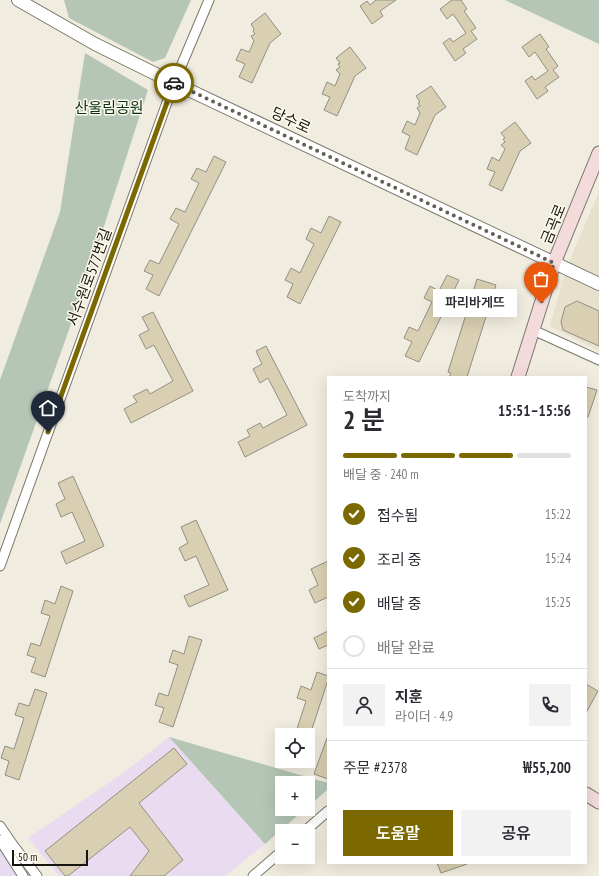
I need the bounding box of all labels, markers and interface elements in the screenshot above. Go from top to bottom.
courier [154,63,194,103]
icon: car [163,72,185,94]
park label: 산울림공원 [74,98,144,117]
street label: 당수로 [268,103,314,137]
street label: 금곡로 [536,201,570,247]
street label: 서수원로577번길 [62,225,116,329]
pin [524,262,558,303]
icon: bag [530,268,552,290]
callout: 파리바게뜨 [433,289,517,317]
text: 파리바게뜨 [445,294,505,311]
text: 도착까지 [343,388,391,405]
pin [31,391,65,432]
icon: home [37,397,59,419]
text: 15:51–15:56 [498,401,571,420]
text: 2 분 [343,403,385,436]
text: 배달 중 · 240 m [343,466,419,483]
icon: check [343,503,365,525]
text: 접수됨 [377,506,418,525]
text: 15:22 [545,506,571,523]
icon: check [343,547,365,569]
text: 조리 중 [377,550,422,569]
text: 15:24 [545,550,571,567]
icon: check [343,591,365,613]
text: 배달 중 [377,594,422,613]
text: 15:25 [545,594,571,611]
text: 배달 완료 [377,638,435,657]
button: person [343,684,385,726]
button: phone [529,684,571,726]
text: 지훈 [395,687,423,706]
text: 라이더 · 4.9 [395,708,453,725]
map controls [275,728,315,864]
button: locate [275,728,315,768]
text: 주문 #2378 [343,758,408,777]
text: ₩55,200 [523,758,571,777]
button: + [275,776,315,816]
button: 도움말 [343,810,453,856]
button: 공유 [461,810,571,856]
button: − [275,824,315,864]
scale bar [12,848,88,867]
text: 50 m [18,850,37,864]

